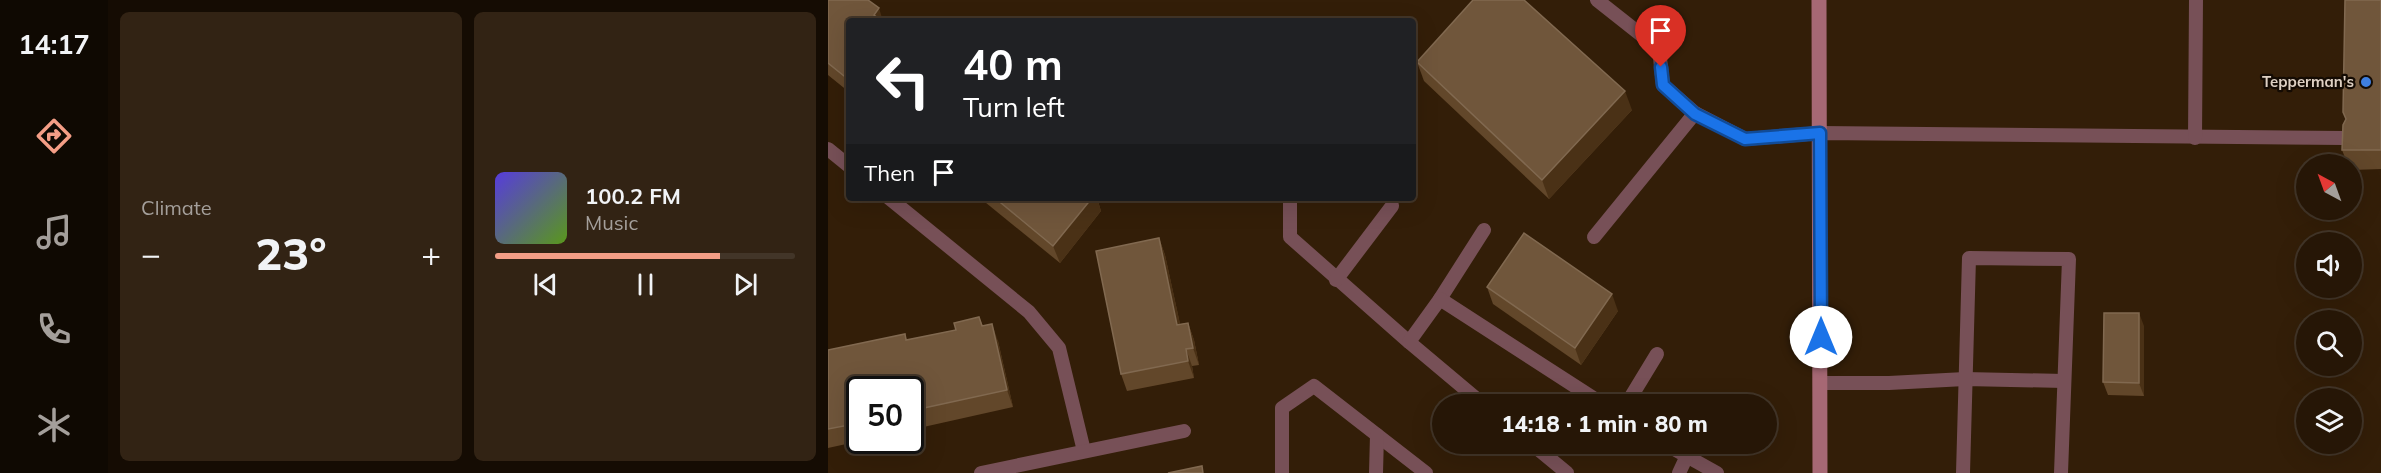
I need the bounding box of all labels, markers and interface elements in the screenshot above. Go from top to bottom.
pin [1635,5,1686,67]
icon: arrive [1644,14,1677,47]
text: 14:17 [18,27,90,61]
text: 40 m [963,38,1063,91]
icon: left [864,42,942,120]
place label: Tepperman's [2262,72,2354,91]
marker: Tepperman's [2359,75,2373,89]
text: Turn left [963,90,1065,124]
icon: directions [33,115,75,157]
north arrow [2296,154,2362,220]
map controls [2296,154,2362,454]
icon: arrive [927,156,960,189]
text: Then [864,159,915,187]
text: 100.2 FM [585,182,681,210]
text: Climate [141,195,212,220]
text: Music [585,210,638,235]
icon: music [33,211,75,253]
text: 23° [255,225,327,281]
button: sound [2296,232,2362,298]
text: − [141,233,161,274]
text: + [421,233,441,274]
icon: previous [529,268,562,301]
icon: pause [629,268,662,301]
icon: next [729,268,762,301]
position arrow [1789,305,1853,369]
icon: phone [33,308,75,350]
button: search [2296,310,2362,376]
speed limit sign: 50 [846,376,924,454]
button: layers [2296,388,2362,454]
icon: climate [33,404,75,446]
text: 14:18 · 1 min · 80 m [1501,410,1708,438]

